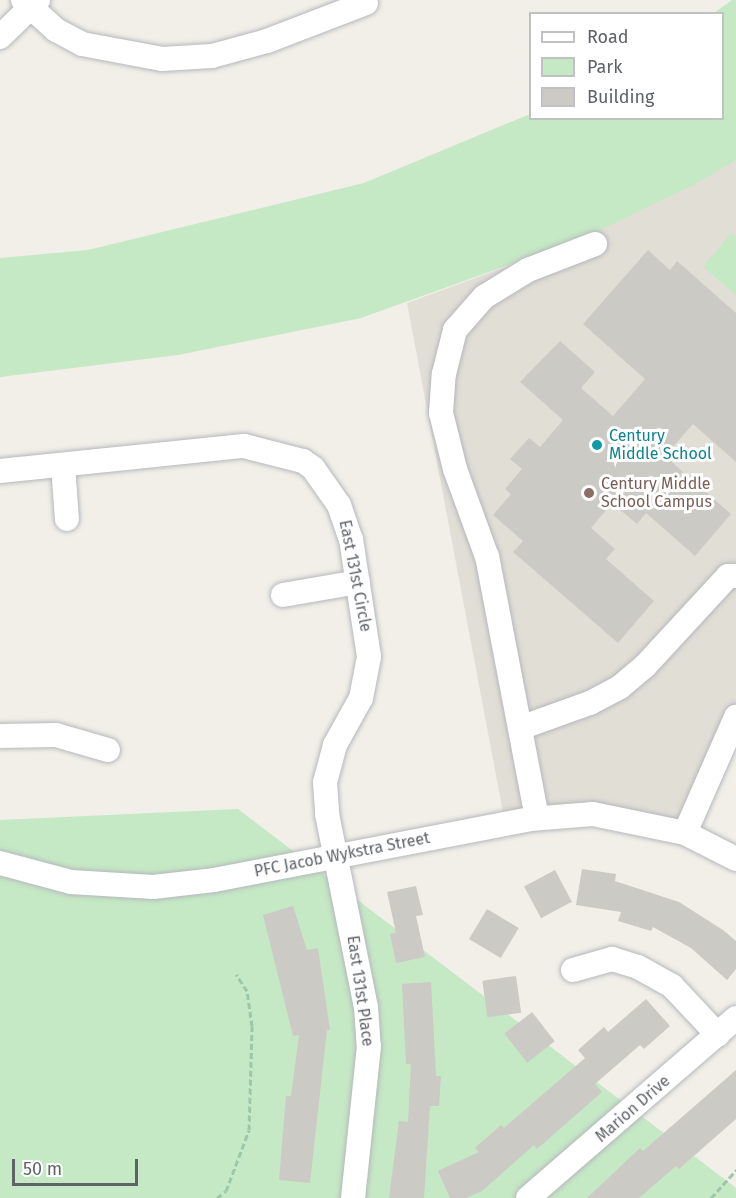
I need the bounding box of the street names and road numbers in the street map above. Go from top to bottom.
street label: East 131st Circle [335,518,375,634]
street label: PFC Jacob Wykstra Street [253,829,431,881]
street label: East 131st Place [343,934,377,1048]
street label: Marion Drive [592,1071,674,1147]

